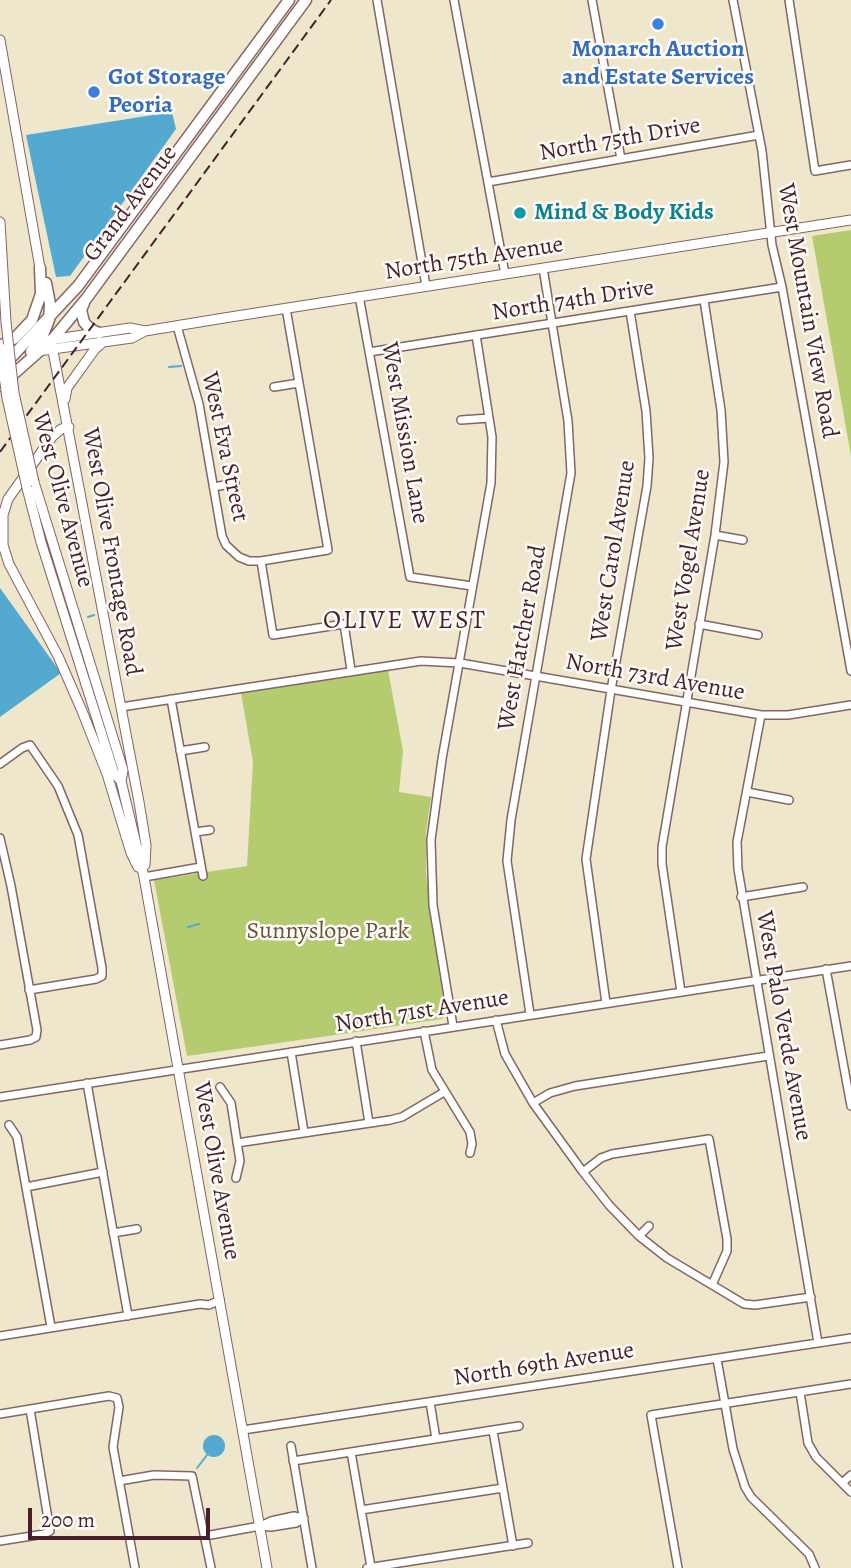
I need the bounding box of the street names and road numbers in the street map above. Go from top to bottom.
street label: North 75th Drive [537,112,703,168]
street label: Grand Avenue [78,140,184,268]
street label: West Mountain View Road [770,181,844,441]
street label: North 75th Avenue [382,231,566,287]
street label: North 74th Drive [490,274,656,328]
street label: West Mission Lane [374,340,434,526]
street label: West Eva Street [194,369,254,525]
street label: West Olive Avenue [25,409,99,591]
street label: West Olive Frontage Road [75,426,147,678]
street label: West Carol Avenue [585,458,643,644]
street label: West Vogel Avenue [660,467,718,653]
street label: West Hatcher Road [492,543,554,733]
street label: North 73rd Avenue [563,648,747,708]
street label: West Palo Verde Avenue [749,909,817,1143]
street label: North 71st Avenue [333,984,511,1040]
street label: West Olive Avenue [186,1080,246,1262]
street label: North 69th Avenue [452,1337,636,1393]

